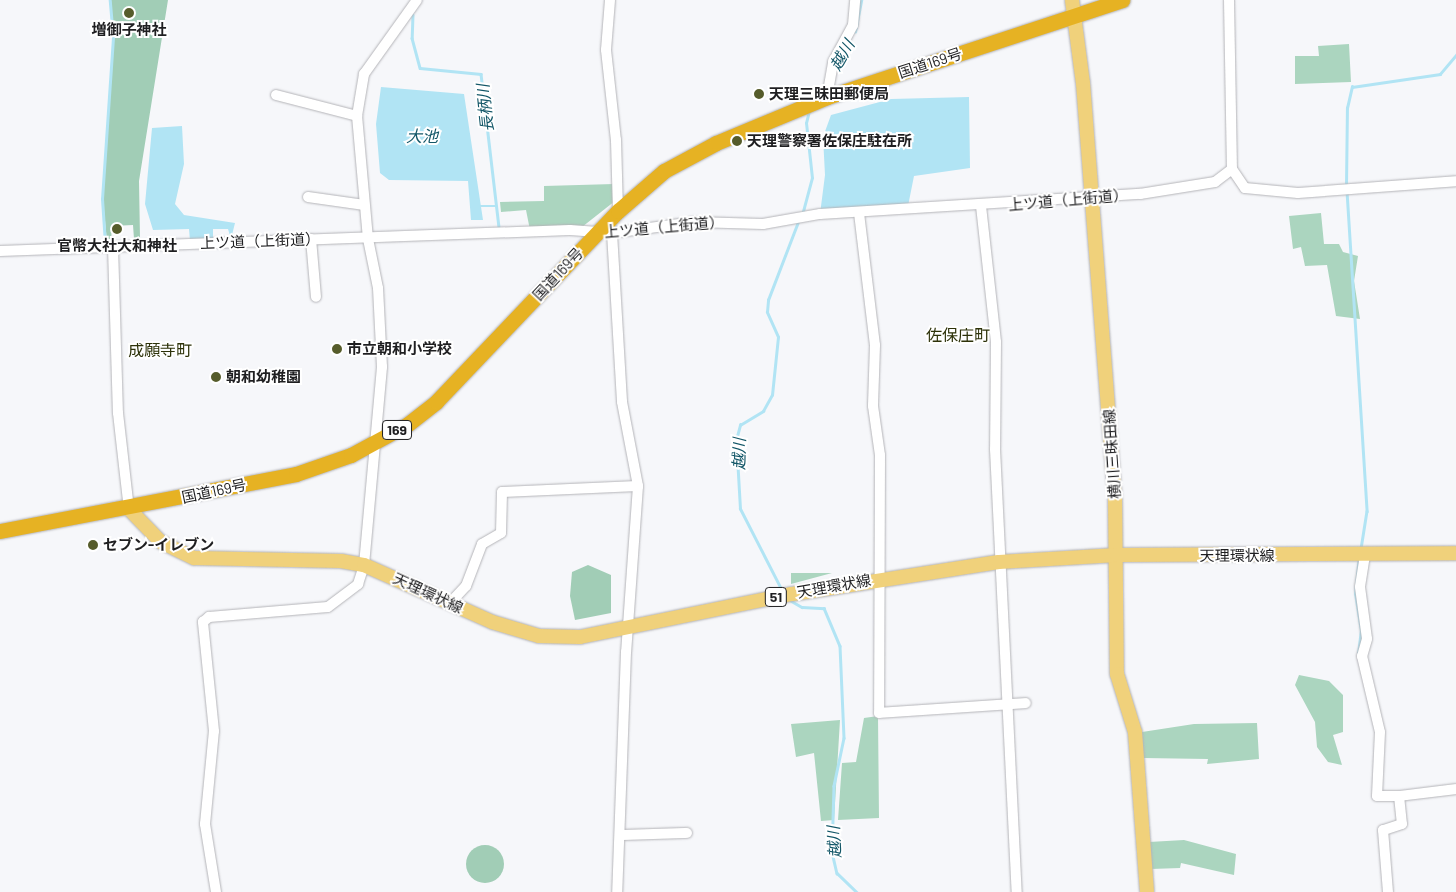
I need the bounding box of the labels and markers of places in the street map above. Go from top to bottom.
marker: 増御子神社 [123,7,135,19]
place label: 増御子神社 [92,21,166,39]
place label: 天理三昧田郵便局 [769,85,889,103]
marker: 天理三昧田郵便局 [753,88,765,100]
place label: 天理警察署佐保庄駐在所 [747,132,912,150]
marker: 天理警察署佐保庄駐在所 [731,135,743,147]
marker: 官幣大社大和神社 [111,223,123,235]
place label: 官幣大社大和神社 [57,237,177,255]
place label: 市立朝和小学校 [347,340,452,358]
marker: 市立朝和小学校 [331,343,343,355]
place label: 朝和幼稚園 [226,368,301,386]
marker: 朝和幼稚園 [210,371,222,383]
place label: セブン-イレブン [103,536,214,554]
marker: セブン-イレブン [87,539,99,551]

